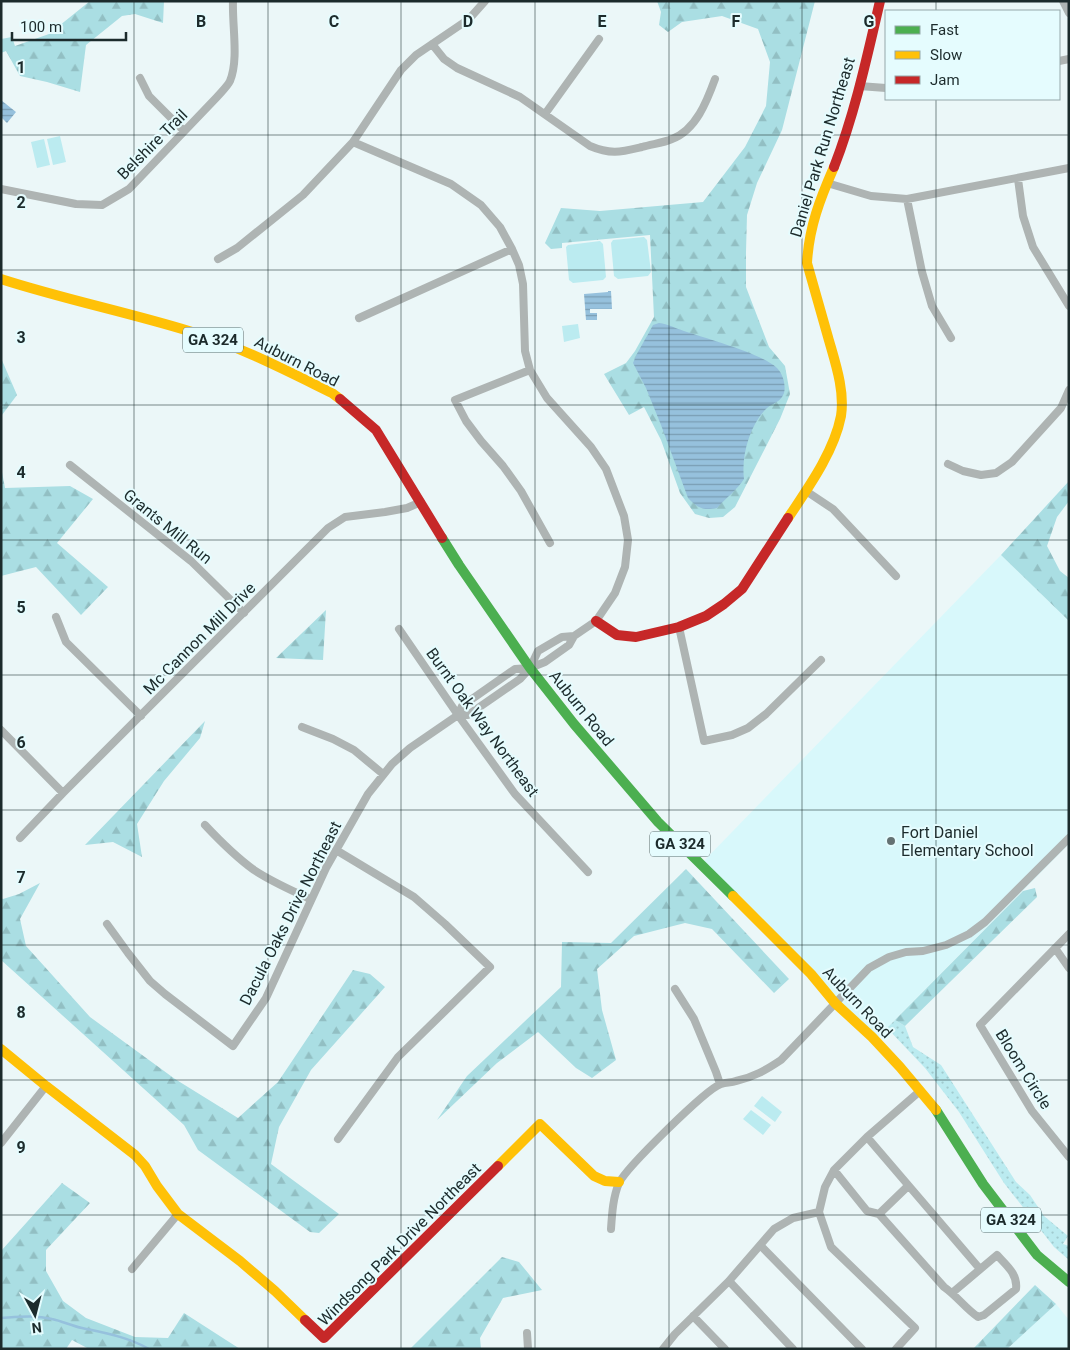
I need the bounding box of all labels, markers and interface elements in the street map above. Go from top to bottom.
scale bar [12,10,126,42]
legend [885,10,1060,100]
text: B [196,12,206,31]
text: C [329,12,339,31]
text: D [463,12,473,31]
text: E [598,12,607,31]
text: F [732,12,741,31]
text: G [864,12,875,31]
text: 100 m [20,18,62,36]
text: Fast [930,21,959,39]
text: Slow [930,46,962,64]
street label: Daniel Park Run Northeast [786,55,859,239]
text: 1 [16,58,26,77]
text: Jam [930,71,960,89]
street label: Belshire Trail [113,105,191,183]
text: 2 [16,193,26,212]
text: 3 [16,328,26,347]
road number: GA 324 [183,328,243,352]
street label: Auburn Road [252,332,342,391]
text: 4 [16,463,26,482]
street label: Grants Mill Run [120,485,216,568]
street label: Mc Cannon Mill Drive [139,578,259,698]
text: 5 [16,598,26,617]
street label: Burnt Oak Way Northeast [422,644,543,800]
street label: Auburn Road [545,667,618,750]
text: 6 [16,733,26,752]
street label: Dacula Oaks Drive Northeast [236,818,345,1008]
place label: Fort Daniel Elementary School [901,823,1034,860]
road number: GA 324 [650,832,710,856]
marker: Fort Daniel Elementary School [885,835,897,847]
text: 7 [16,868,26,887]
street label: Auburn Road [819,963,896,1042]
text: 8 [16,1003,26,1022]
street label: Bloom Circle [992,1026,1056,1113]
text: 9 [16,1138,26,1157]
street label: Windsong Park Drive Northeast [314,1159,485,1330]
road number: GA 324 [981,1208,1041,1232]
north arrow [10,1290,60,1340]
text: N [31,1319,42,1336]

